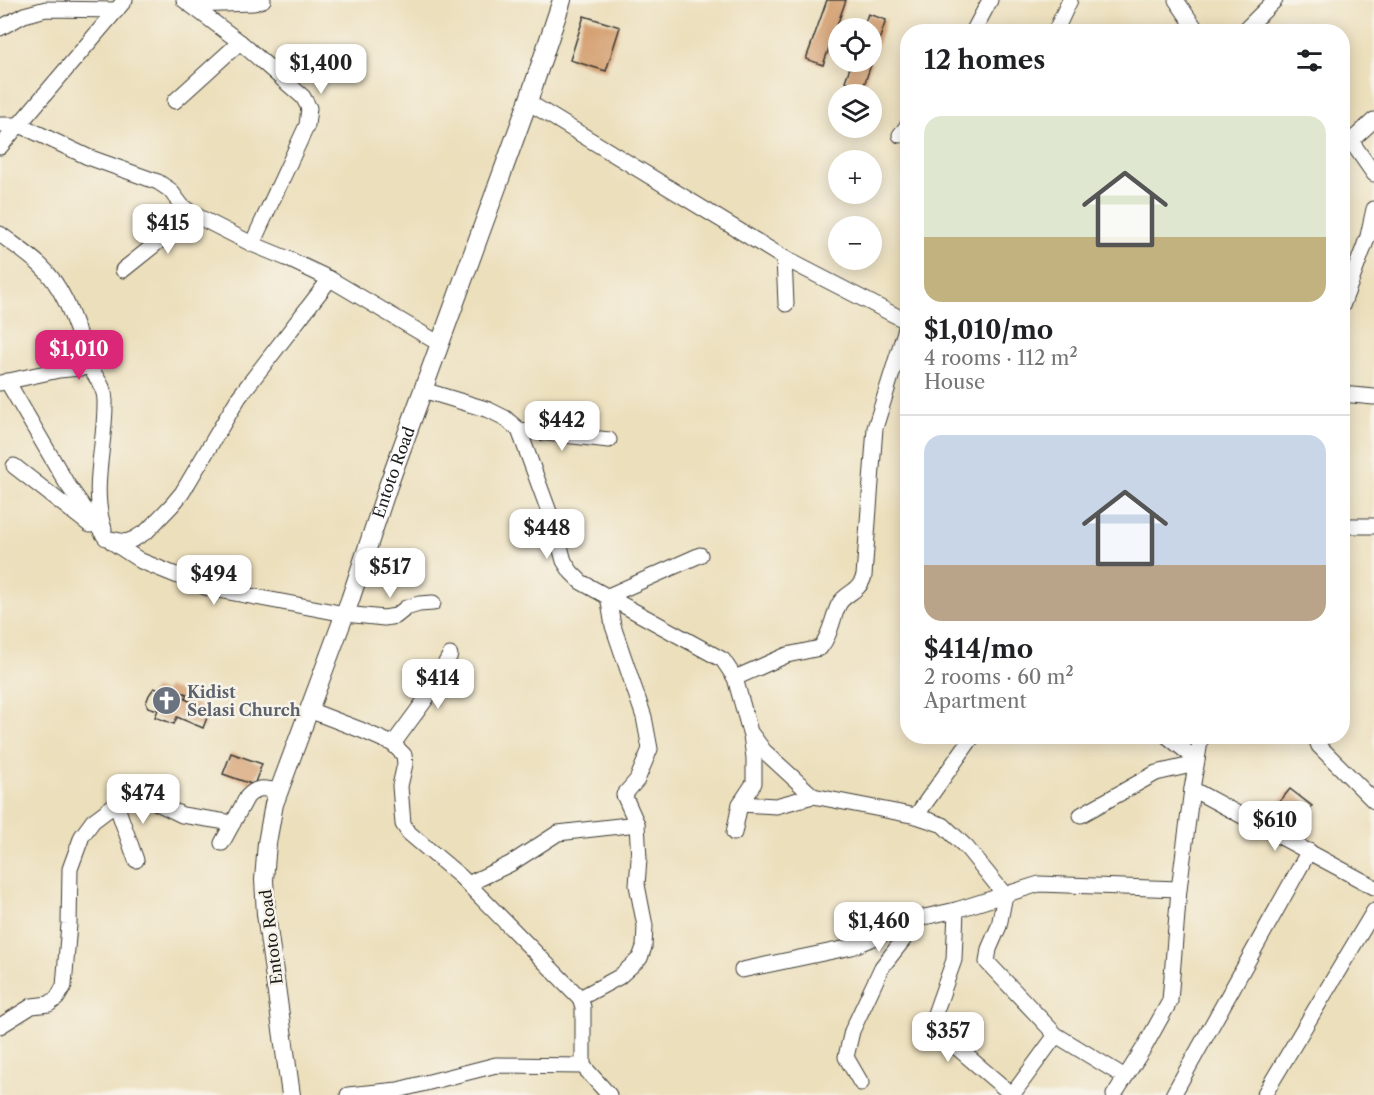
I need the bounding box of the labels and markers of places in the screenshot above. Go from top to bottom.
pin: $1,400 [272,44,370,95]
pin: $415 [132,204,204,255]
pin: $1,010 [30,330,128,381]
pin: $442 [526,401,598,452]
pin: $448 [511,509,583,560]
pin: $517 [354,548,426,599]
pin: $494 [178,555,250,606]
pin: $414 [402,659,474,710]
place label: Kidist Selasi Church [187,682,301,720]
church icon: Kidist Selasi Church [150,685,182,717]
pin: $474 [107,774,179,825]
pin: $610 [1239,801,1311,852]
pin: $1,460 [830,902,928,953]
pin: $357 [912,1012,984,1063]

